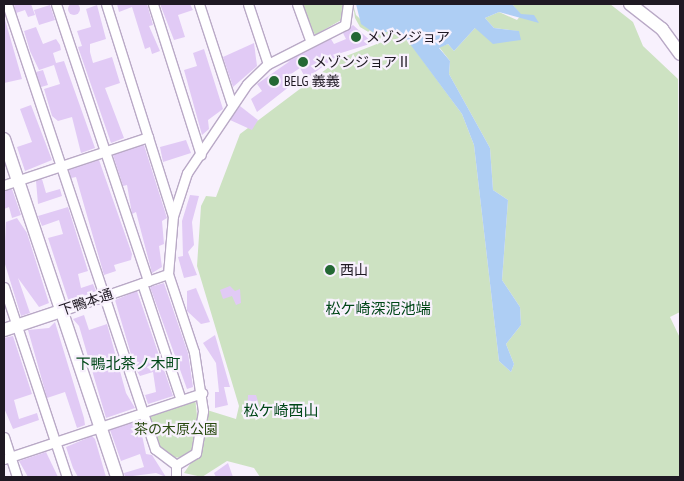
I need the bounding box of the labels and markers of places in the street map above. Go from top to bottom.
place label: メゾンジョア [366,29,450,45]
marker: メゾンジョア [350,31,362,43]
place label: メゾンジョアⅡ [313,54,411,70]
marker: メゾンジョアⅡ [297,56,309,68]
place label: BELG 義義 [284,73,339,89]
marker: BELG 義義 [268,75,280,87]
place label: 西山 [340,262,368,278]
marker: 西山 [324,264,336,276]

